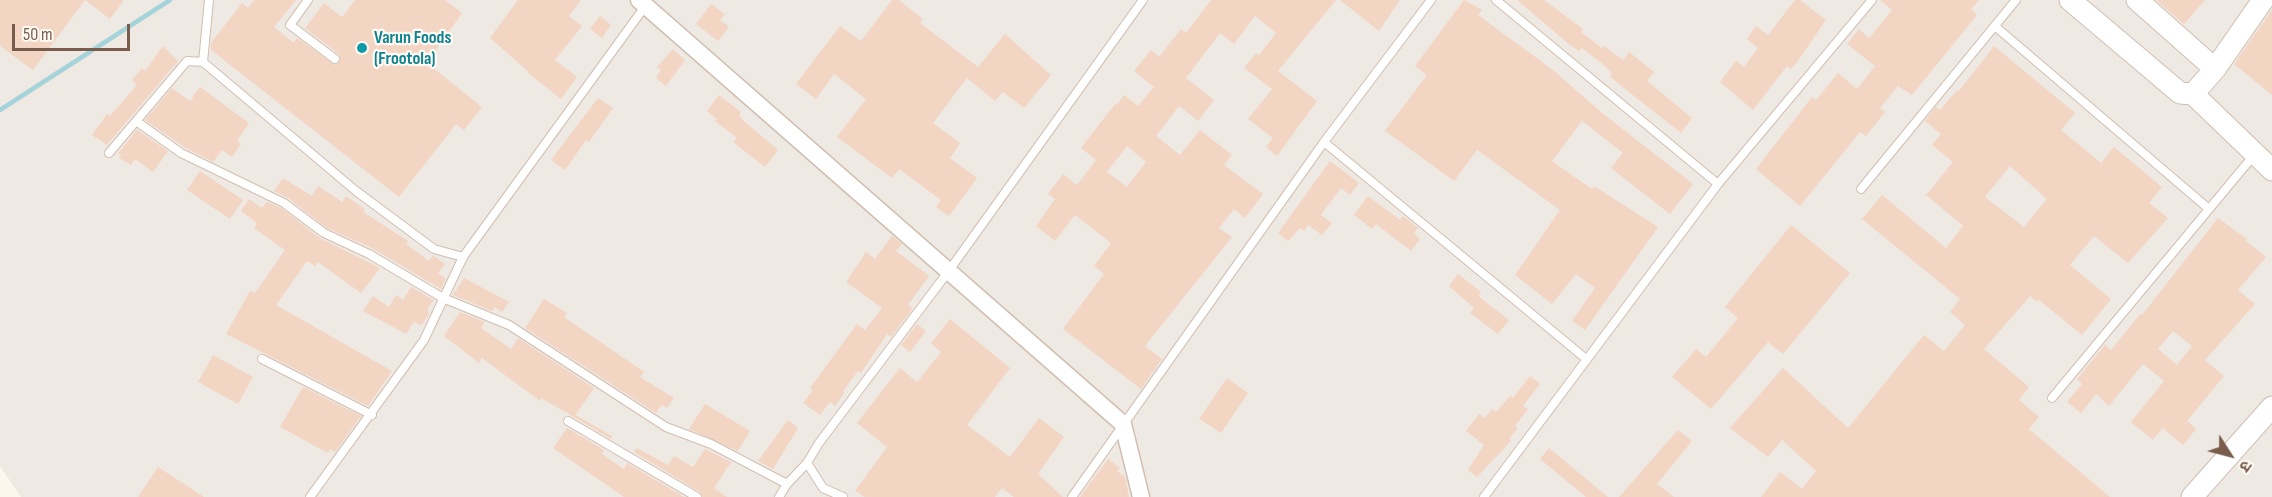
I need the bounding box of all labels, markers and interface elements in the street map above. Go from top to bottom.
scale bar [15,12,134,50]
text: 50 m [23,24,53,45]
place label: Varun Foods (Frootola) [374,27,451,70]
marker: Varun Foods (Frootola) [355,41,369,55]
north arrow [2200,425,2260,485]
text: उ [2235,456,2255,475]

